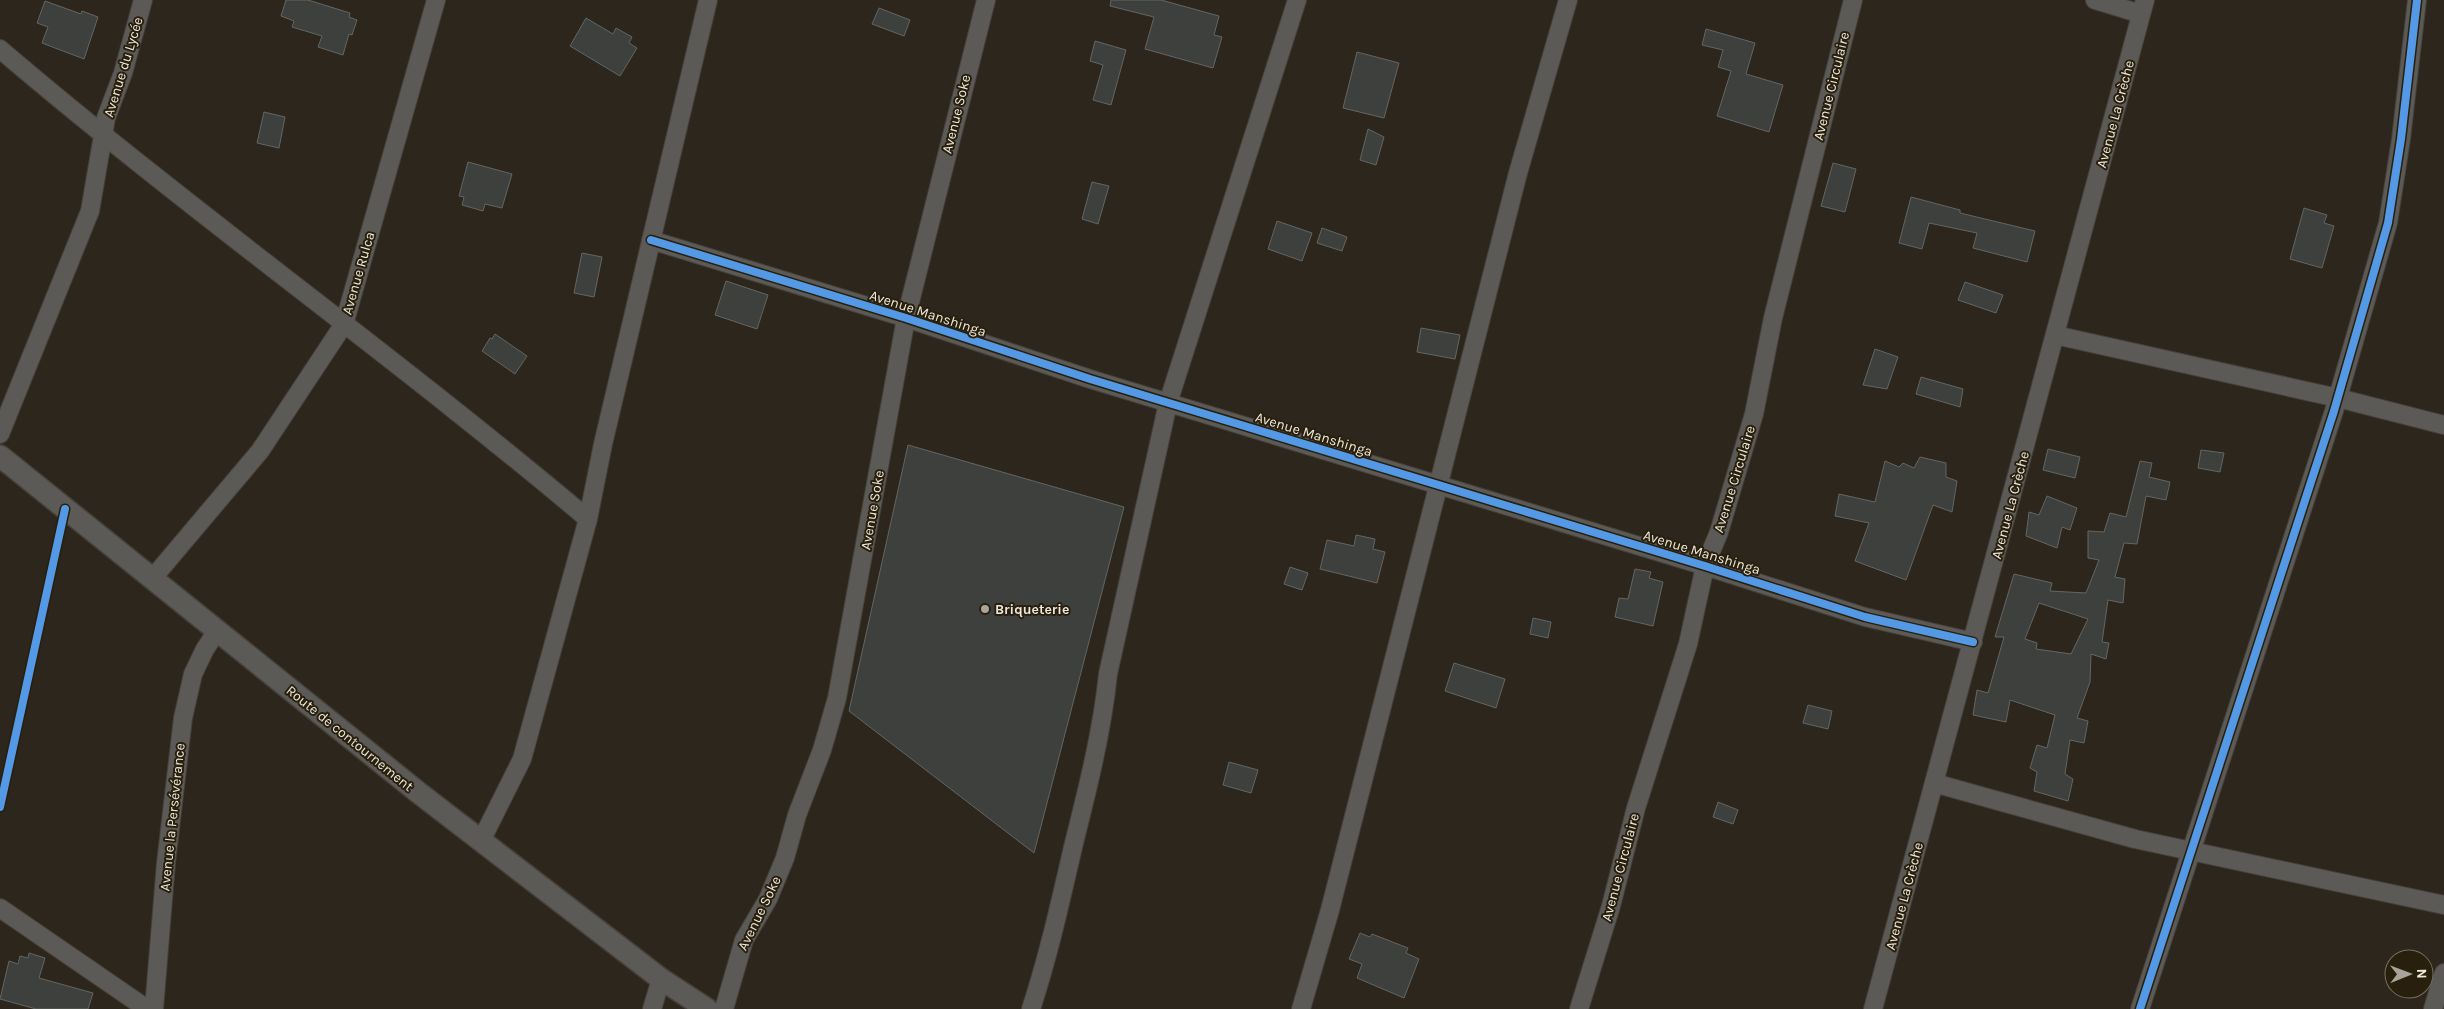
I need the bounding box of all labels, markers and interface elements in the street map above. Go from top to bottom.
street label: Avenue du Lycée [100,15,147,119]
street label: Avenue Circulaire [1810,30,1853,142]
street label: Avenue La Crèche [2093,58,2138,170]
street label: Avenue Soke [938,73,974,155]
street label: Avenue Rulca [339,230,378,316]
street label: Avenue Manshinga [867,287,988,340]
street label: Avenue Manshinga [1253,409,1374,460]
street label: Avenue Circulaire [1710,424,1759,535]
street label: Avenue La Crèche [1988,449,2033,561]
street label: Avenue Soke [857,469,888,551]
street label: Avenue Manshinga [1641,527,1762,578]
place label: Briqueterie [995,601,1069,618]
marker: Briqueterie [979,603,991,615]
street label: Route de contournement [283,682,417,795]
street label: Avenue la Persévérance [156,742,189,892]
street label: Avenue Circulaire [1598,811,1643,923]
street label: Avenue La Crèche [1882,840,1927,952]
street label: Avenue Soke [734,873,785,953]
north arrow [2384,949,2434,999]
text: N [2413,969,2430,979]

